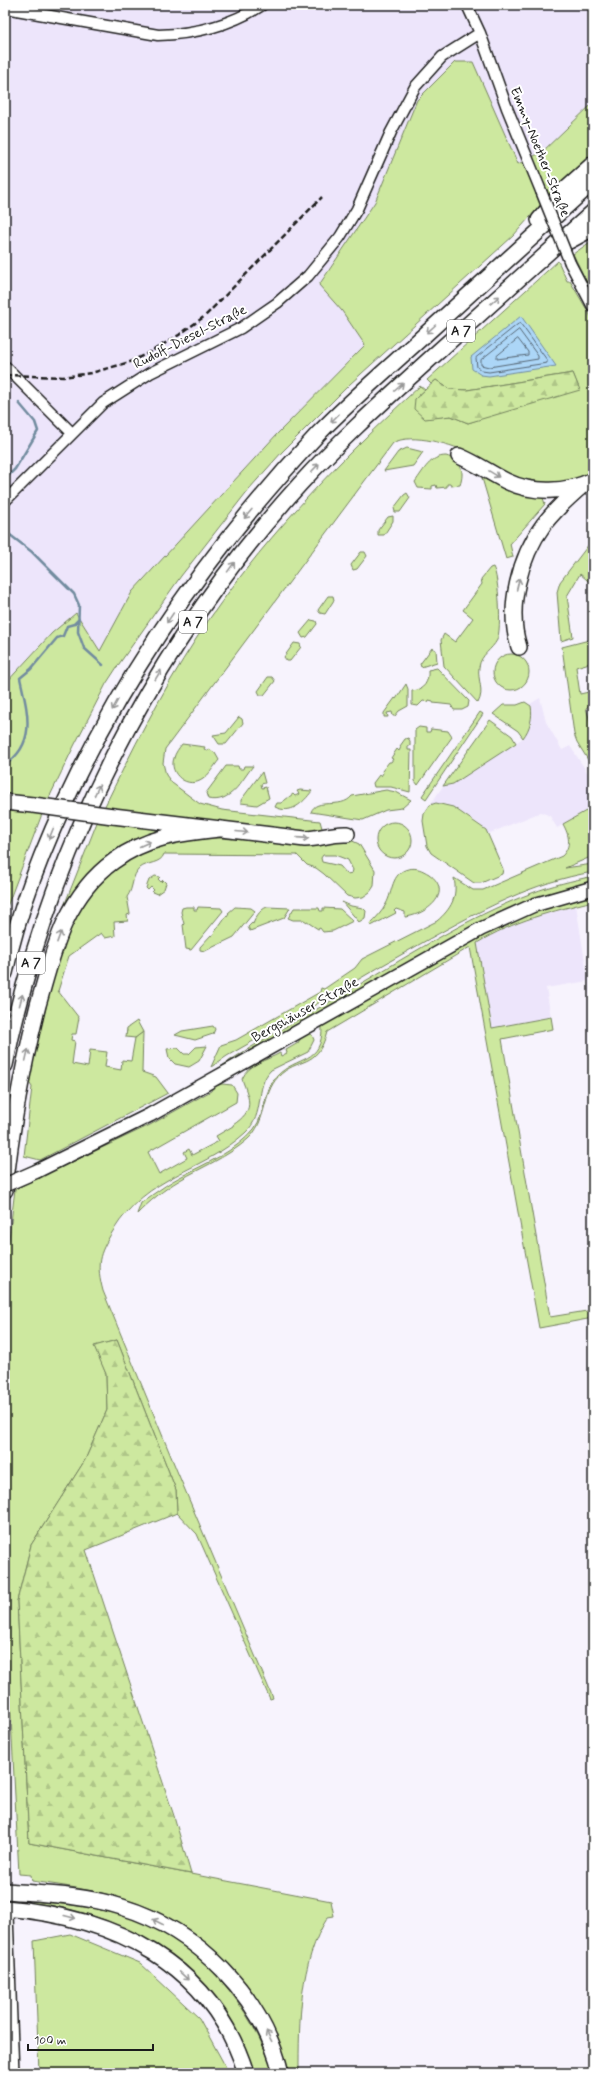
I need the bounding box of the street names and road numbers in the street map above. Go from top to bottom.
street label: Emmy-Noether-Straße [506,84,574,220]
street label: Rudolf-Diesel-Straße [130,301,250,373]
road number: A 7 [447,320,475,342]
road number: A 7 [179,611,207,633]
road number: A 7 [17,952,45,974]
street label: Bergshäuser Straße [248,973,362,1048]

